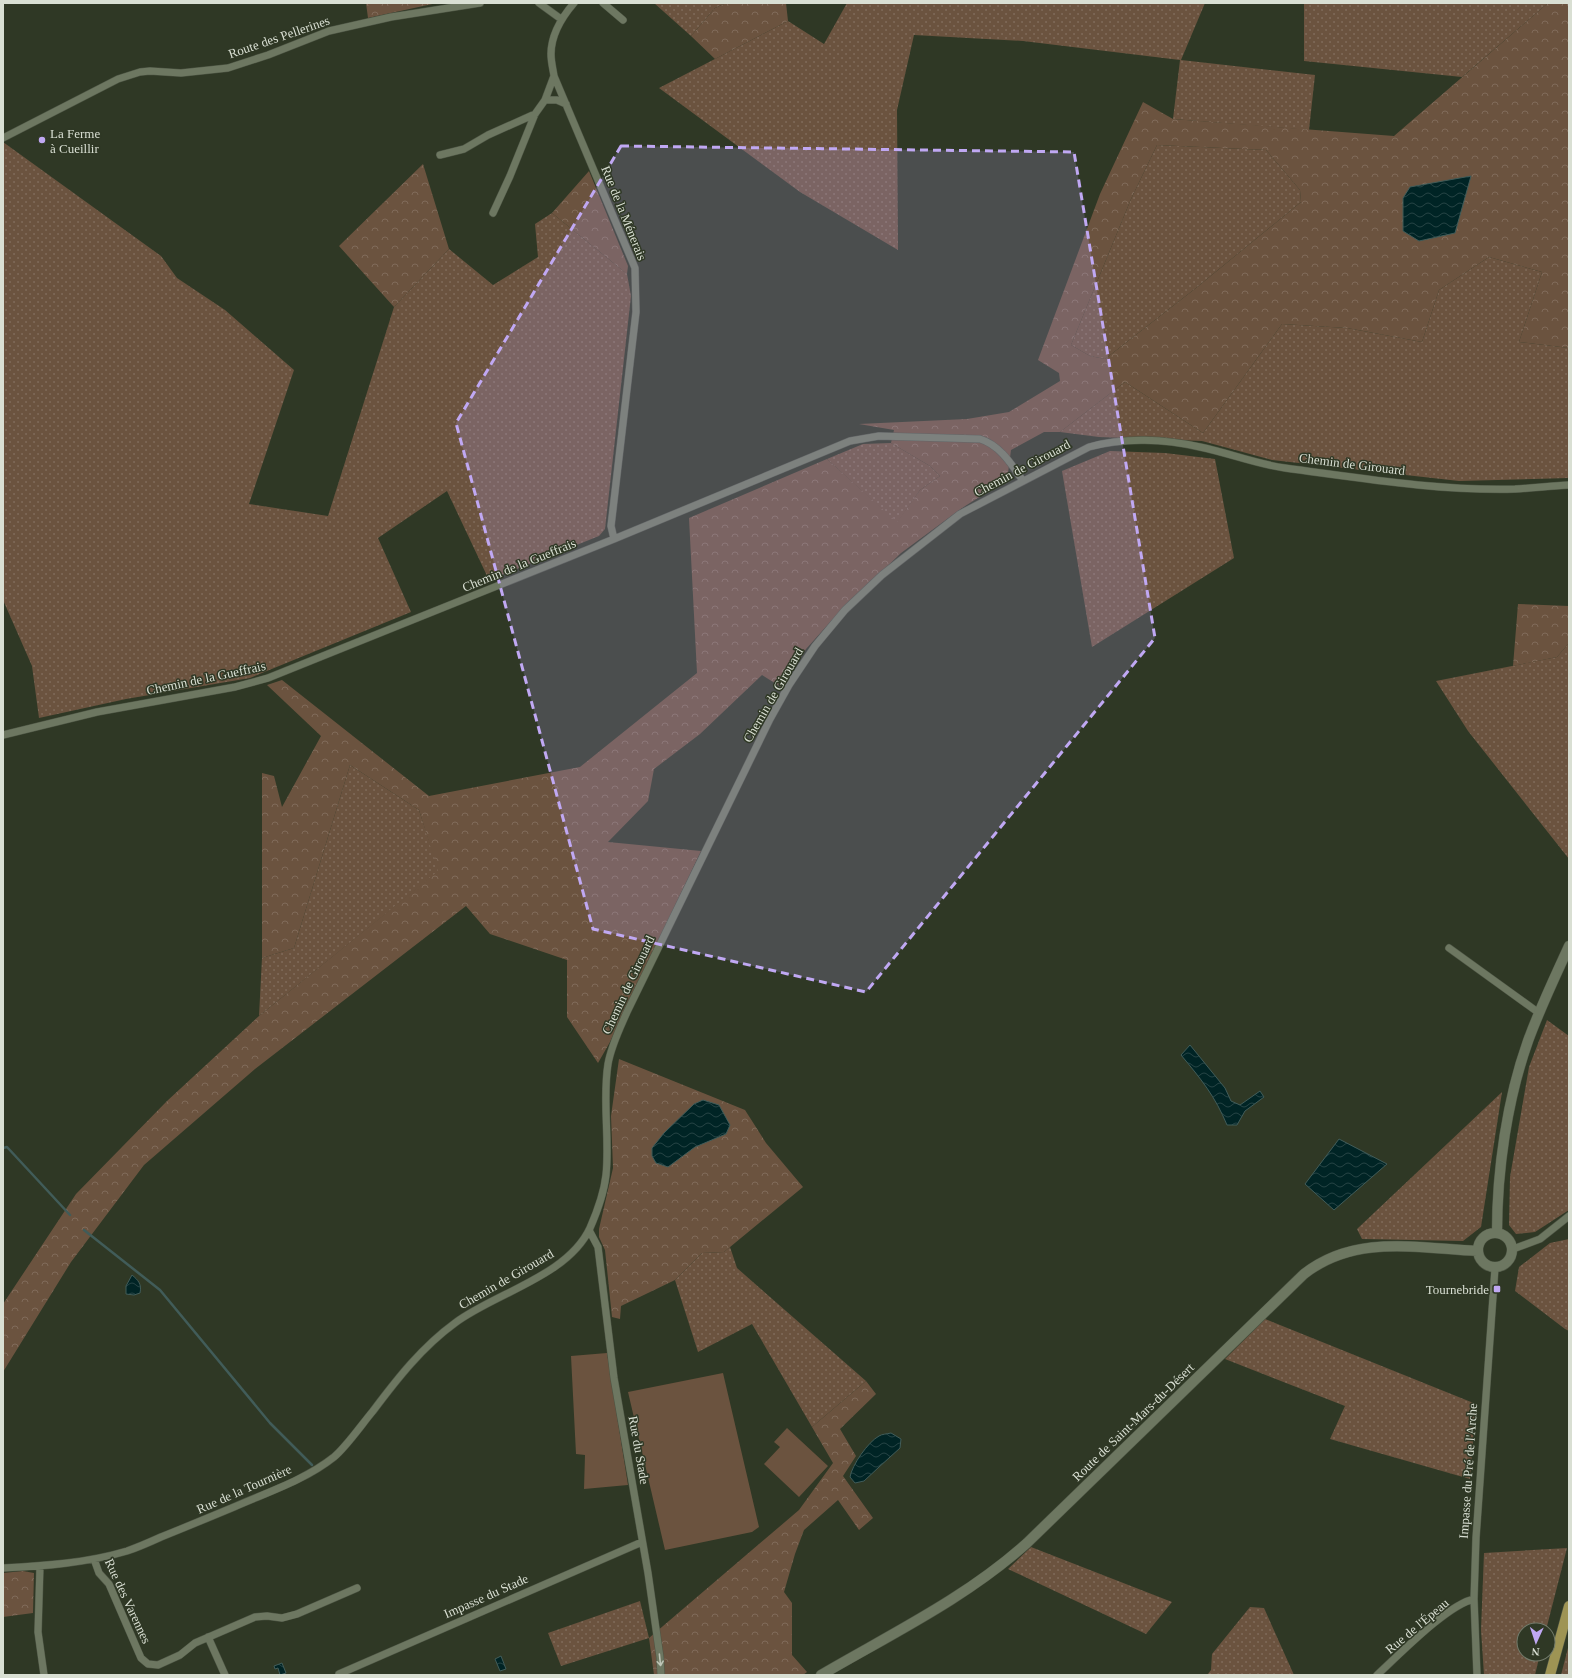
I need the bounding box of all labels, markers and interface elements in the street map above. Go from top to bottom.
street label: Route des Pellerines [226,13,332,61]
place label: La Ferme à Cueillir [50,126,100,156]
marker: La Ferme à Cueillir [37,135,47,145]
street label: Rue de la Ménerais [598,163,650,263]
street label: Chemin de Girouard [971,436,1073,500]
street label: Chemin de Girouard [1298,450,1406,478]
street label: Chemin de la Gueffrais [460,535,578,595]
street label: Chemin de Girouard [740,645,806,745]
street label: Chemin de la Gueffrais [145,658,267,698]
street label: Chemin de Girouard [599,933,658,1037]
street label: Chemin de Girouard [456,1246,556,1312]
place label: Tournebride [1426,1282,1489,1297]
marker: Tournebride [1492,1284,1502,1294]
street label: Route de Saint-Mars-du-Désert [1069,1360,1197,1484]
street label: Impasse du Pré de l'Arche [1456,1402,1480,1539]
street label: Rue du Stade [626,1415,652,1486]
street label: Rue de la Tournière [194,1461,294,1517]
street label: Rue des Varennes [102,1556,154,1646]
street label: Impasse du Stade [441,1571,531,1621]
street label: Rue de l'Épeau [1382,1595,1452,1657]
north arrow [1516,1622,1556,1662]
text: N [1531,1646,1540,1658]
one-way arrow [656,1653,663,1666]

